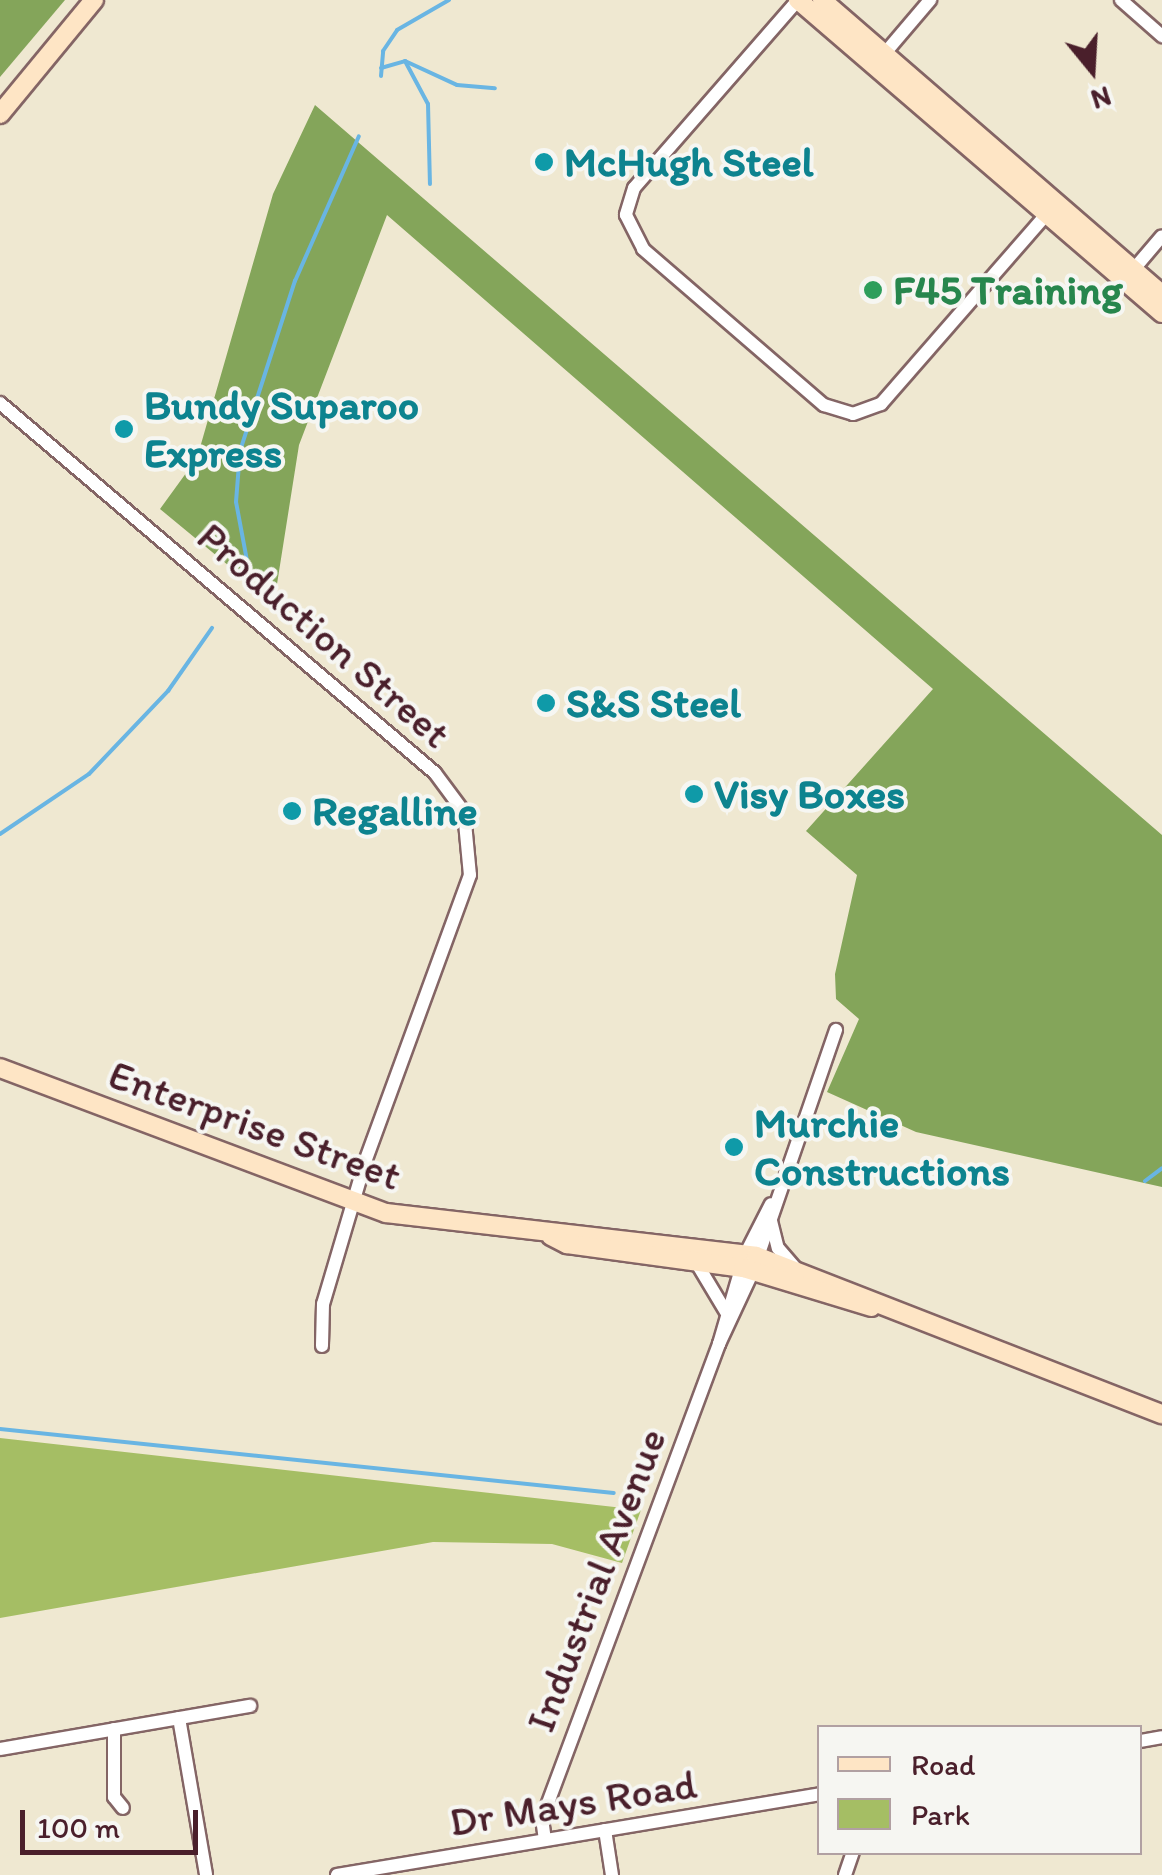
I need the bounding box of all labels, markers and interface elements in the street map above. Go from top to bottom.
north arrow [1042,20,1142,120]
text: N [1087,79,1116,118]
place label: McHugh Steel [564,137,813,187]
marker: McHugh Steel [533,151,555,173]
place label: F45 Training [893,265,1120,315]
marker: F45 Training [862,279,884,301]
place label: Bundy Suparoo Express [144,380,418,478]
marker: Bundy Suparoo Express [113,418,135,440]
street label: Production Street [187,512,461,758]
place label: S&S Steel [566,678,741,728]
marker: S&S Steel [535,692,557,714]
place label: Visy Boxes [714,769,905,819]
marker: Visy Boxes [683,783,705,805]
place label: Regalline [312,786,478,836]
marker: Regalline [281,800,303,822]
street label: Enterprise Street [102,1049,408,1201]
place label: Murchie Constructions [754,1098,1010,1196]
marker: Murchie Constructions [723,1136,745,1158]
street label: Industrial Avenue [515,1421,677,1739]
legend [817,1725,1142,1855]
text: Road [911,1746,976,1783]
street label: Dr Mays Road [447,1759,699,1847]
scale bar [25,1790,202,1852]
text: Park [911,1796,970,1833]
text: 100 m [37,1809,120,1846]

